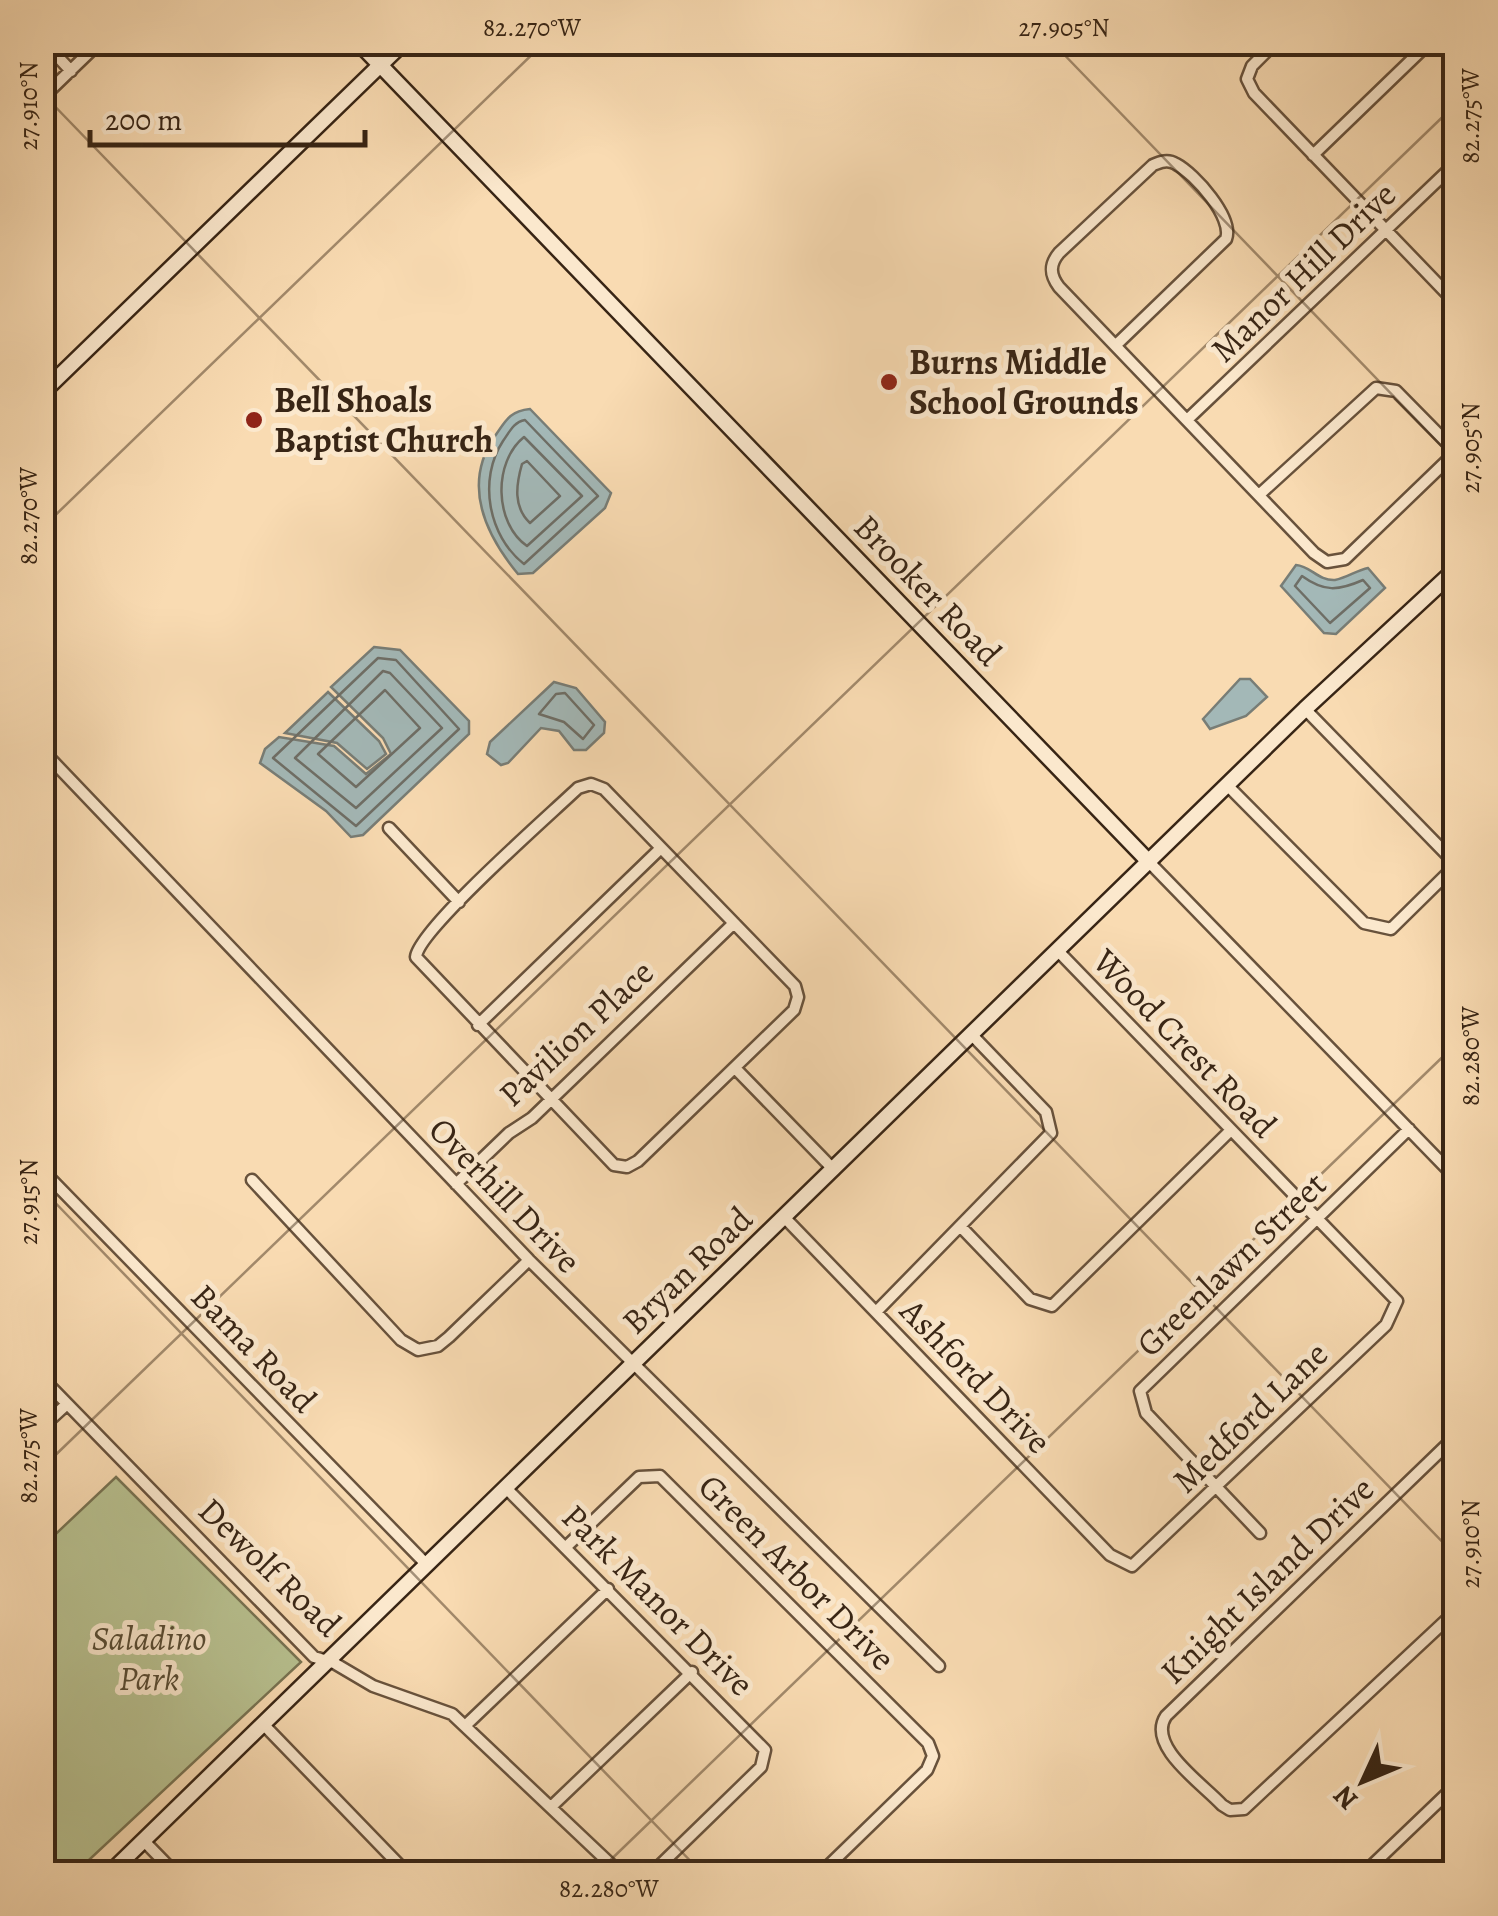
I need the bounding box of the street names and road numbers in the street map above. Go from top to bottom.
street label: Manor Hill Drive [1200,171,1406,373]
street label: Brooker Road [843,504,1013,677]
street label: Wood Crest Road [1082,937,1288,1148]
street label: Pavilion Place [488,949,664,1117]
street label: Overhill Drive [418,1106,592,1284]
street label: Greenlawn Street [1125,1161,1337,1367]
street label: Bryan Road [611,1195,763,1345]
street label: Bama Road [180,1273,328,1423]
street label: Ashford Drive [889,1287,1062,1464]
street label: Medford Lane [1162,1330,1338,1504]
street label: Green Arbor Drive [688,1463,906,1681]
street label: Knight Island Drive [1150,1465,1384,1695]
street label: Dewolf Road [188,1487,352,1648]
street label: Park Manor Drive [551,1493,765,1707]

